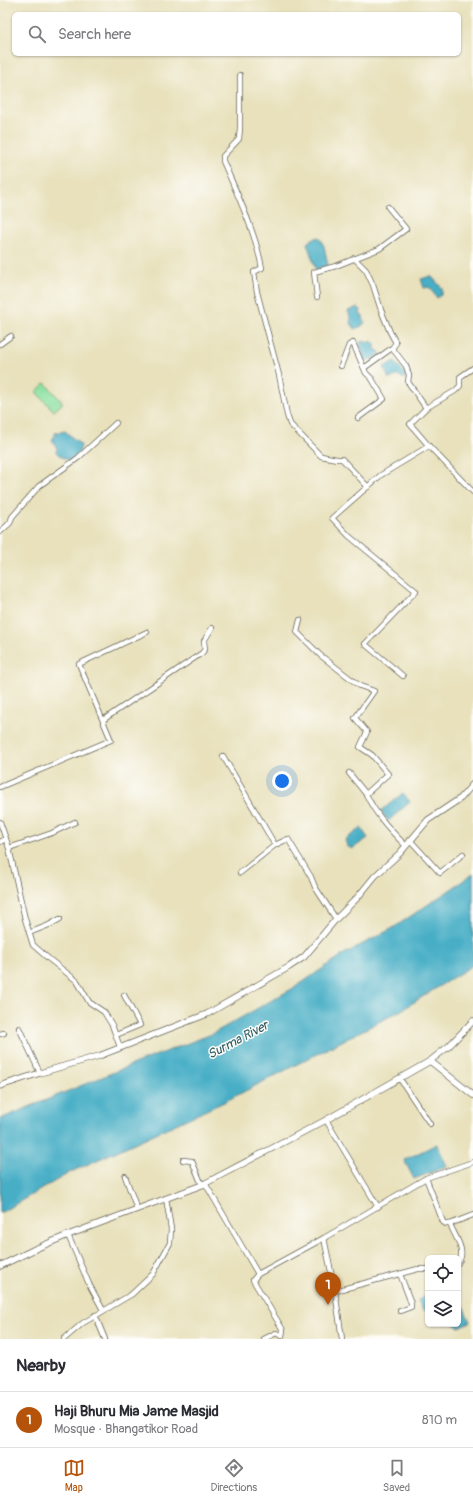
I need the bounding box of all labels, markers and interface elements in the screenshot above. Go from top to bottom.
search box [12,12,461,56]
icon: search [26,23,48,45]
text: Search here [58,25,131,44]
your location [272,771,292,791]
water label: Surma River [205,1016,273,1063]
map controls [425,1255,461,1327]
button: locate [425,1255,461,1291]
pin: 1 [315,1272,341,1305]
button: layers [425,1291,461,1327]
text: Nearby [16,1355,65,1376]
text: Haji Bhuru Mia Jame Masjid [54,1402,219,1421]
text: 1 [26,1412,32,1428]
text: 810 m [422,1412,457,1428]
text: Mosque · Bhangatikor Road [54,1421,198,1437]
tab: Map [63,1457,85,1494]
tab: Directions [211,1457,257,1494]
tab: Saved [383,1457,410,1494]

